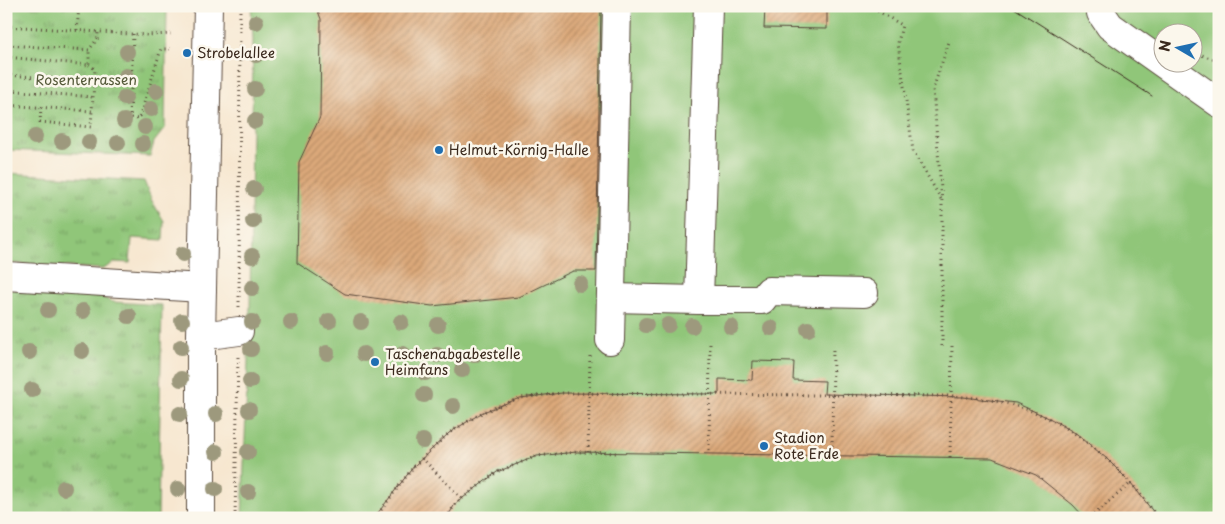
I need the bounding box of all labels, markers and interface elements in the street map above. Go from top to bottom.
north arrow [1152,22,1202,72]
text: N [1153,39,1176,53]
place label: Strobelallee [197,42,275,63]
marker: Strobelallee [181,47,193,59]
park label: Rosenterrassen [35,69,137,90]
place label: Helmut-Körnig-Halle [449,139,589,160]
marker: Helmut-Körnig-Halle [433,144,445,156]
place label: Taschenabgabestelle Heimfans [385,343,521,380]
marker: Taschenabgabestelle Heimfans [369,356,381,368]
place label: Stadion Rote Erde [774,427,839,464]
marker: Stadion Rote Erde [758,440,770,452]

